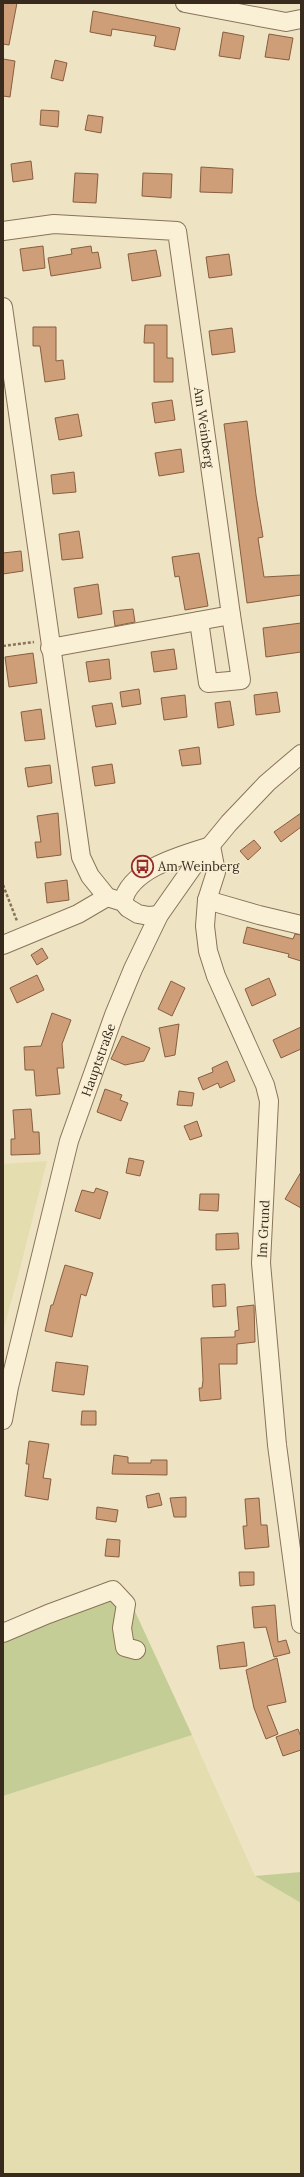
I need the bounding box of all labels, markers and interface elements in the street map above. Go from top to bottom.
street label: Am Weinberg [190,385,218,470]
bus stop icon: Am Weinberg [129,853,155,879]
place label: Am Weinberg [157,858,240,875]
street label: Hauptstraße [78,1021,119,1099]
street label: Im Grund [253,1199,274,1259]

